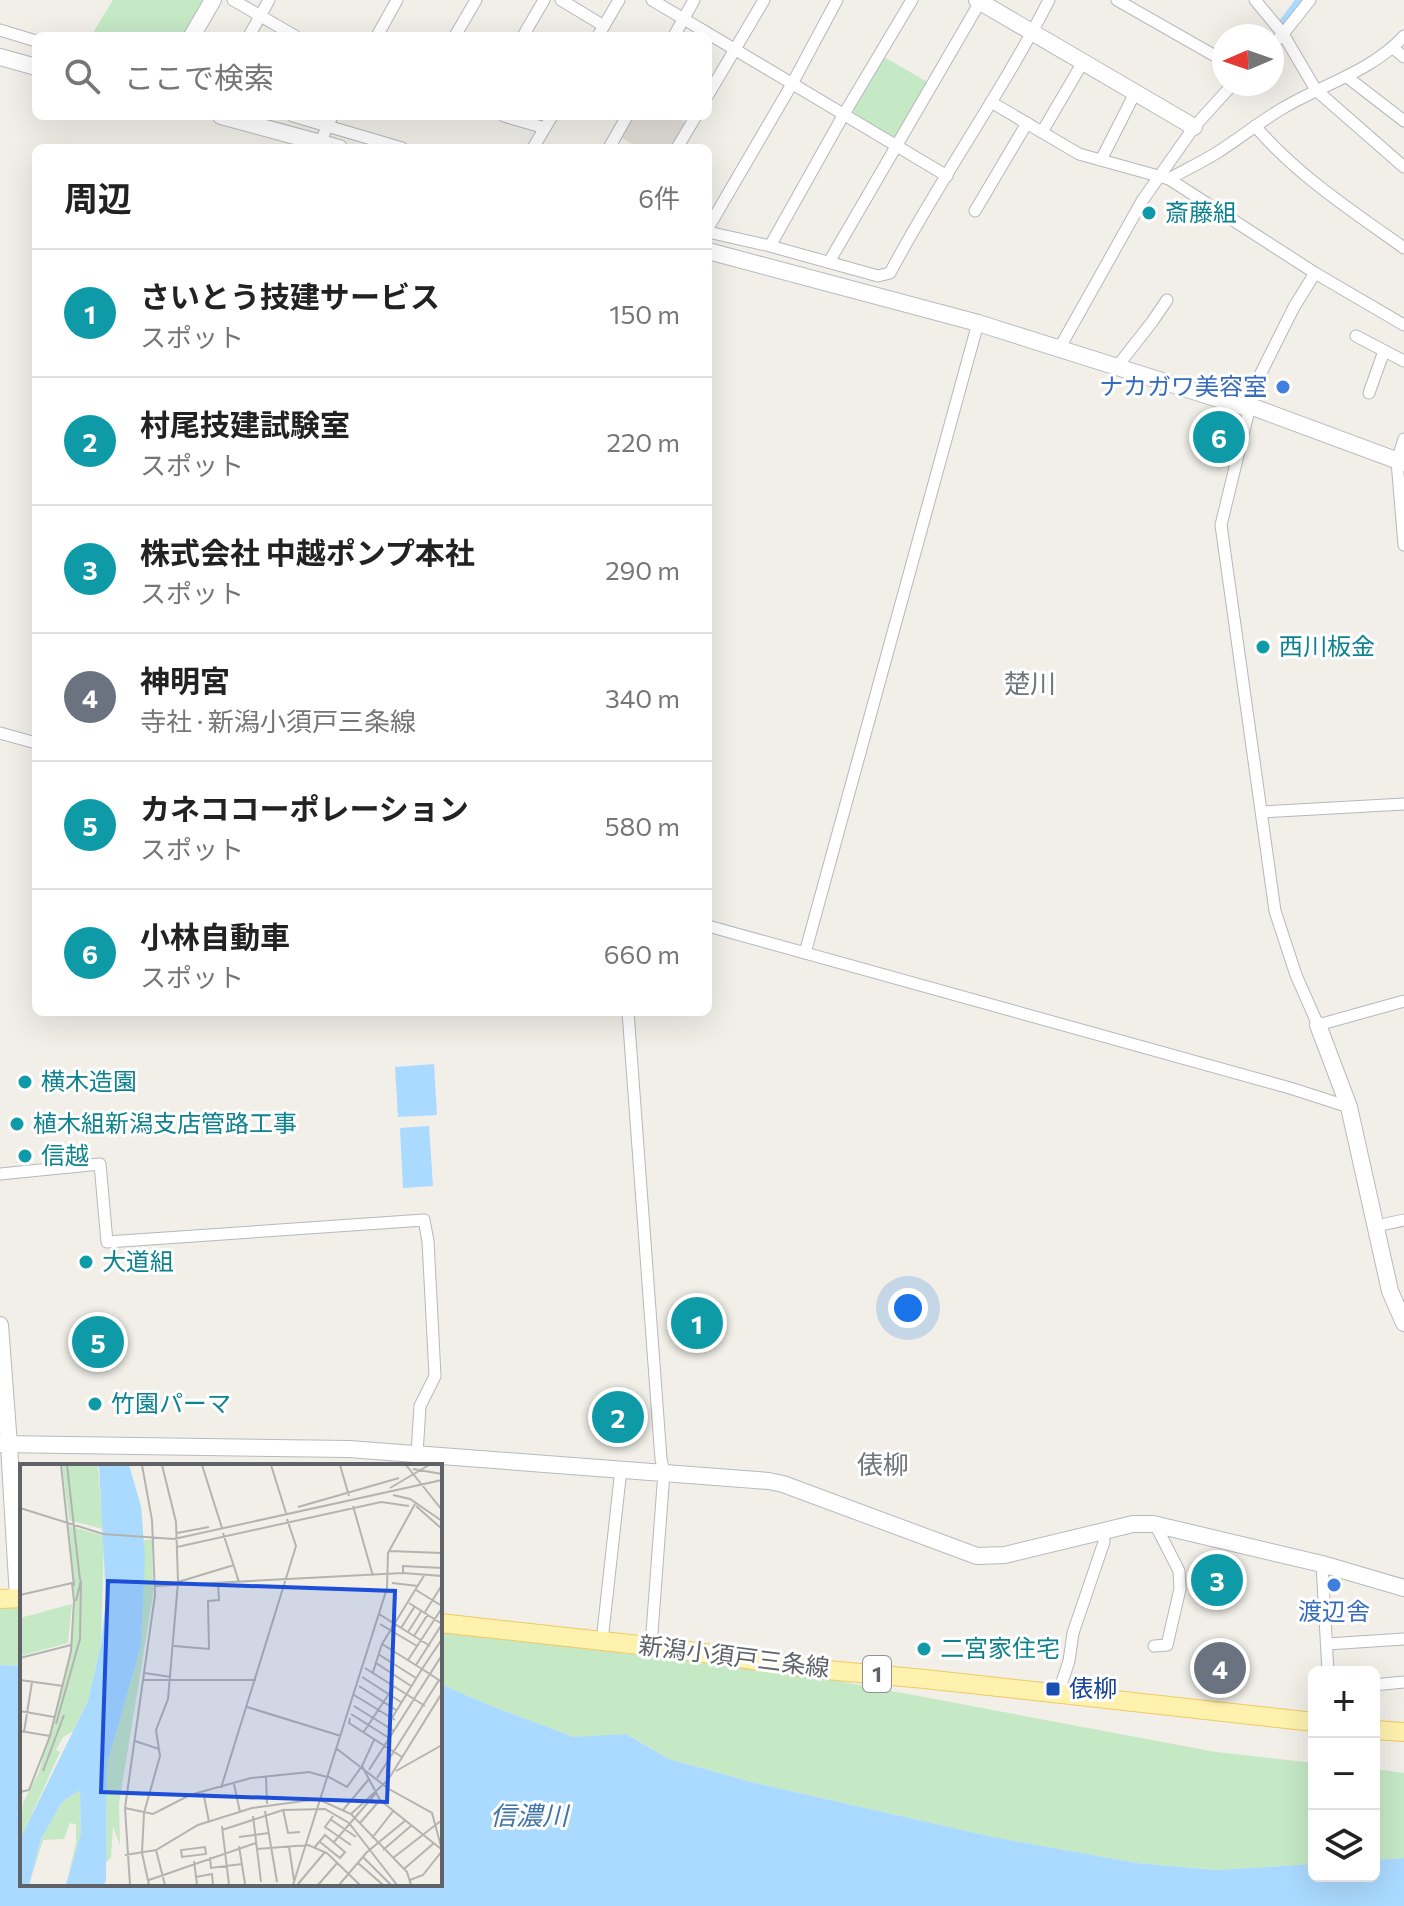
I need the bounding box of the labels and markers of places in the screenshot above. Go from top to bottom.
place label: 斎藤組 [1165,197,1237,226]
marker: 斎藤組 [1140,204,1158,222]
place label: ナカガワ美容室 [1099,371,1267,400]
marker: ナカガワ美容室 [1274,378,1292,396]
pin: 6 [1193,407,1245,467]
place label: 西川板金 [1279,631,1375,660]
marker: 西川板金 [1254,638,1272,656]
place label: 横木造園 [41,1066,137,1095]
marker: 横木造園 [16,1073,34,1091]
place label: 植木組新潟支店管路工事 [33,1108,297,1137]
marker: 植木組新潟支店管路工事 [8,1115,26,1133]
place label: 信越 [41,1140,89,1169]
marker: 信越 [16,1147,34,1165]
place label: 大道組 [102,1246,174,1275]
marker: 大道組 [77,1253,95,1271]
pin: 1 [671,1293,723,1353]
pin: 5 [72,1312,124,1372]
pin: 2 [592,1387,644,1447]
place label: 竹園パーマ [111,1388,231,1417]
marker: 竹園パーマ [86,1395,104,1413]
pin: 3 [1191,1550,1243,1610]
marker: 渡辺舎 [1325,1576,1343,1594]
place label: 渡辺舎 [1298,1596,1370,1625]
place label: 二宮家住宅 [940,1633,1060,1662]
pin: 4 [1194,1638,1246,1698]
marker: 二宮家住宅 [915,1640,933,1658]
place label: 俵柳 [1069,1673,1117,1702]
marker: 俵柳 [1044,1680,1062,1698]

